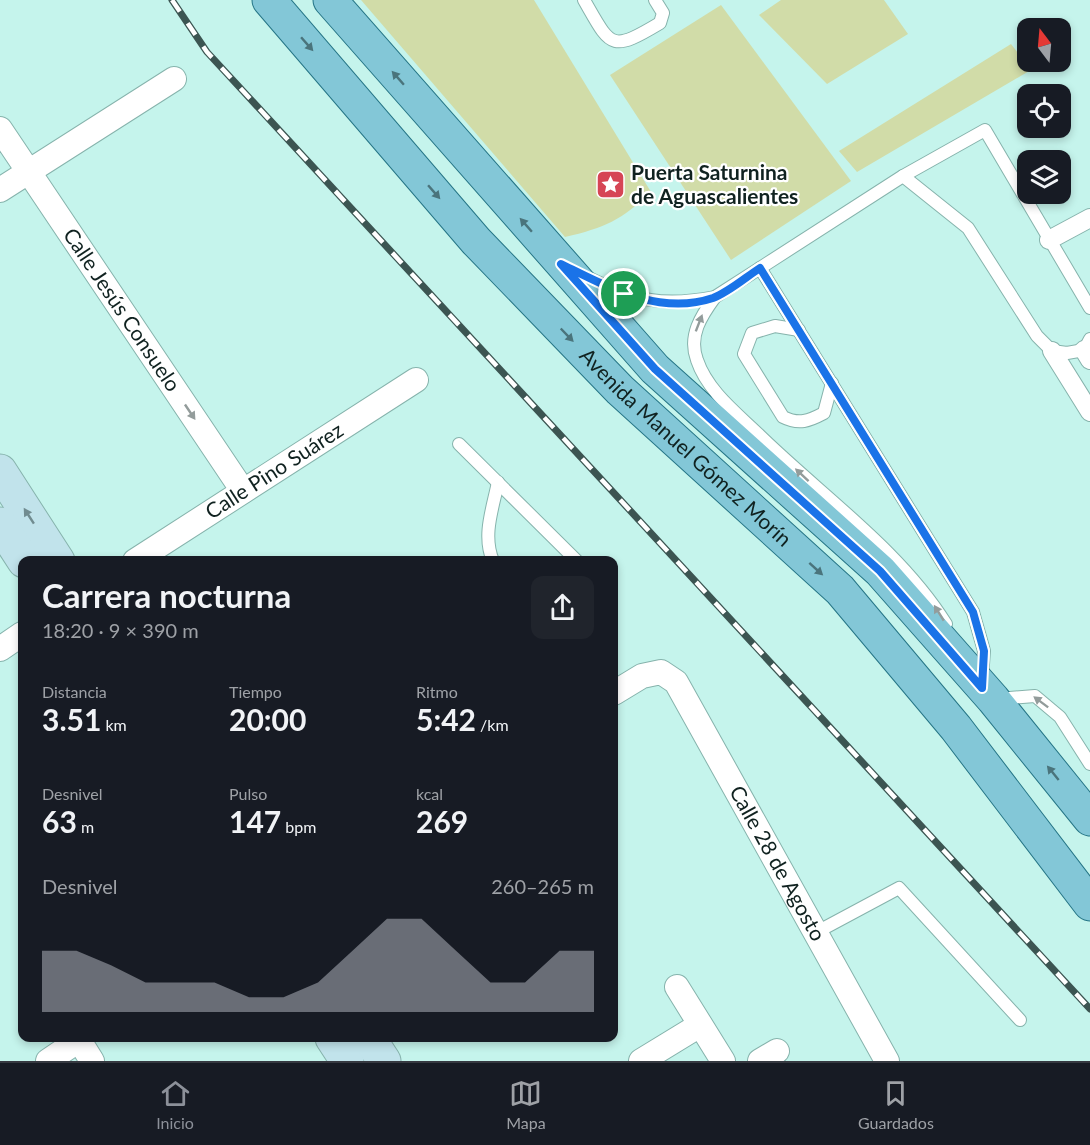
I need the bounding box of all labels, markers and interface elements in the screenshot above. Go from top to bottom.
north arrow [1017,18,1071,72]
map controls [1017,18,1071,204]
one-way arrow [300,36,313,51]
one-way arrow [392,71,405,86]
button: locate [1017,84,1071,138]
button: layers [1017,150,1071,204]
place label: Puerta Saturnina de Aguascalientes [631,159,798,208]
place icon: Puerta Saturnina de Aguascalientes [594,169,626,201]
one-way arrow [427,184,440,199]
one-way arrow [520,217,533,233]
street label: Calle Jesús Consuelo [59,223,187,396]
pin [598,268,649,319]
icon: arrive [607,277,640,310]
one-way arrow [695,314,704,332]
one-way arrow [559,328,573,342]
street label: Avenida Manuel Gómez Morín [575,342,797,551]
one-way arrow [184,404,196,420]
street label: Calle Pino Suárez [200,416,347,523]
one-way arrow [795,469,810,482]
one-way arrow [24,508,35,524]
one-way arrow [808,562,823,575]
text: Carrera nocturna [42,575,291,615]
button: share [531,576,594,639]
one-way arrow [933,605,944,621]
text: 18:20 · 9 × 390 m [42,618,199,642]
text: Distancia [42,682,107,701]
text: Tiempo [229,682,282,701]
text: Ritmo [416,682,458,701]
one-way arrow [1033,696,1049,708]
text: 3.51 [42,701,101,737]
text: 20:00 [229,701,306,737]
text: 5:42 [416,701,476,737]
text: km [101,715,127,734]
text: /km [476,715,509,734]
one-way arrow [1047,766,1060,781]
street label: Calle 28 de Agosto [725,781,832,945]
text: Desnivel [42,784,102,803]
text: Pulso [229,784,267,803]
text: kcal [416,784,443,803]
text: 63 [42,803,77,839]
text: 147 [229,803,281,839]
text: 269 [416,803,468,839]
text: m [77,817,94,836]
text: bpm [281,817,316,836]
text: Desnivel [42,874,118,898]
text: 260–265 m [491,874,594,898]
tab: Inicio [156,1077,194,1132]
tab: Mapa [506,1077,546,1132]
tab: Guardados [858,1077,934,1132]

